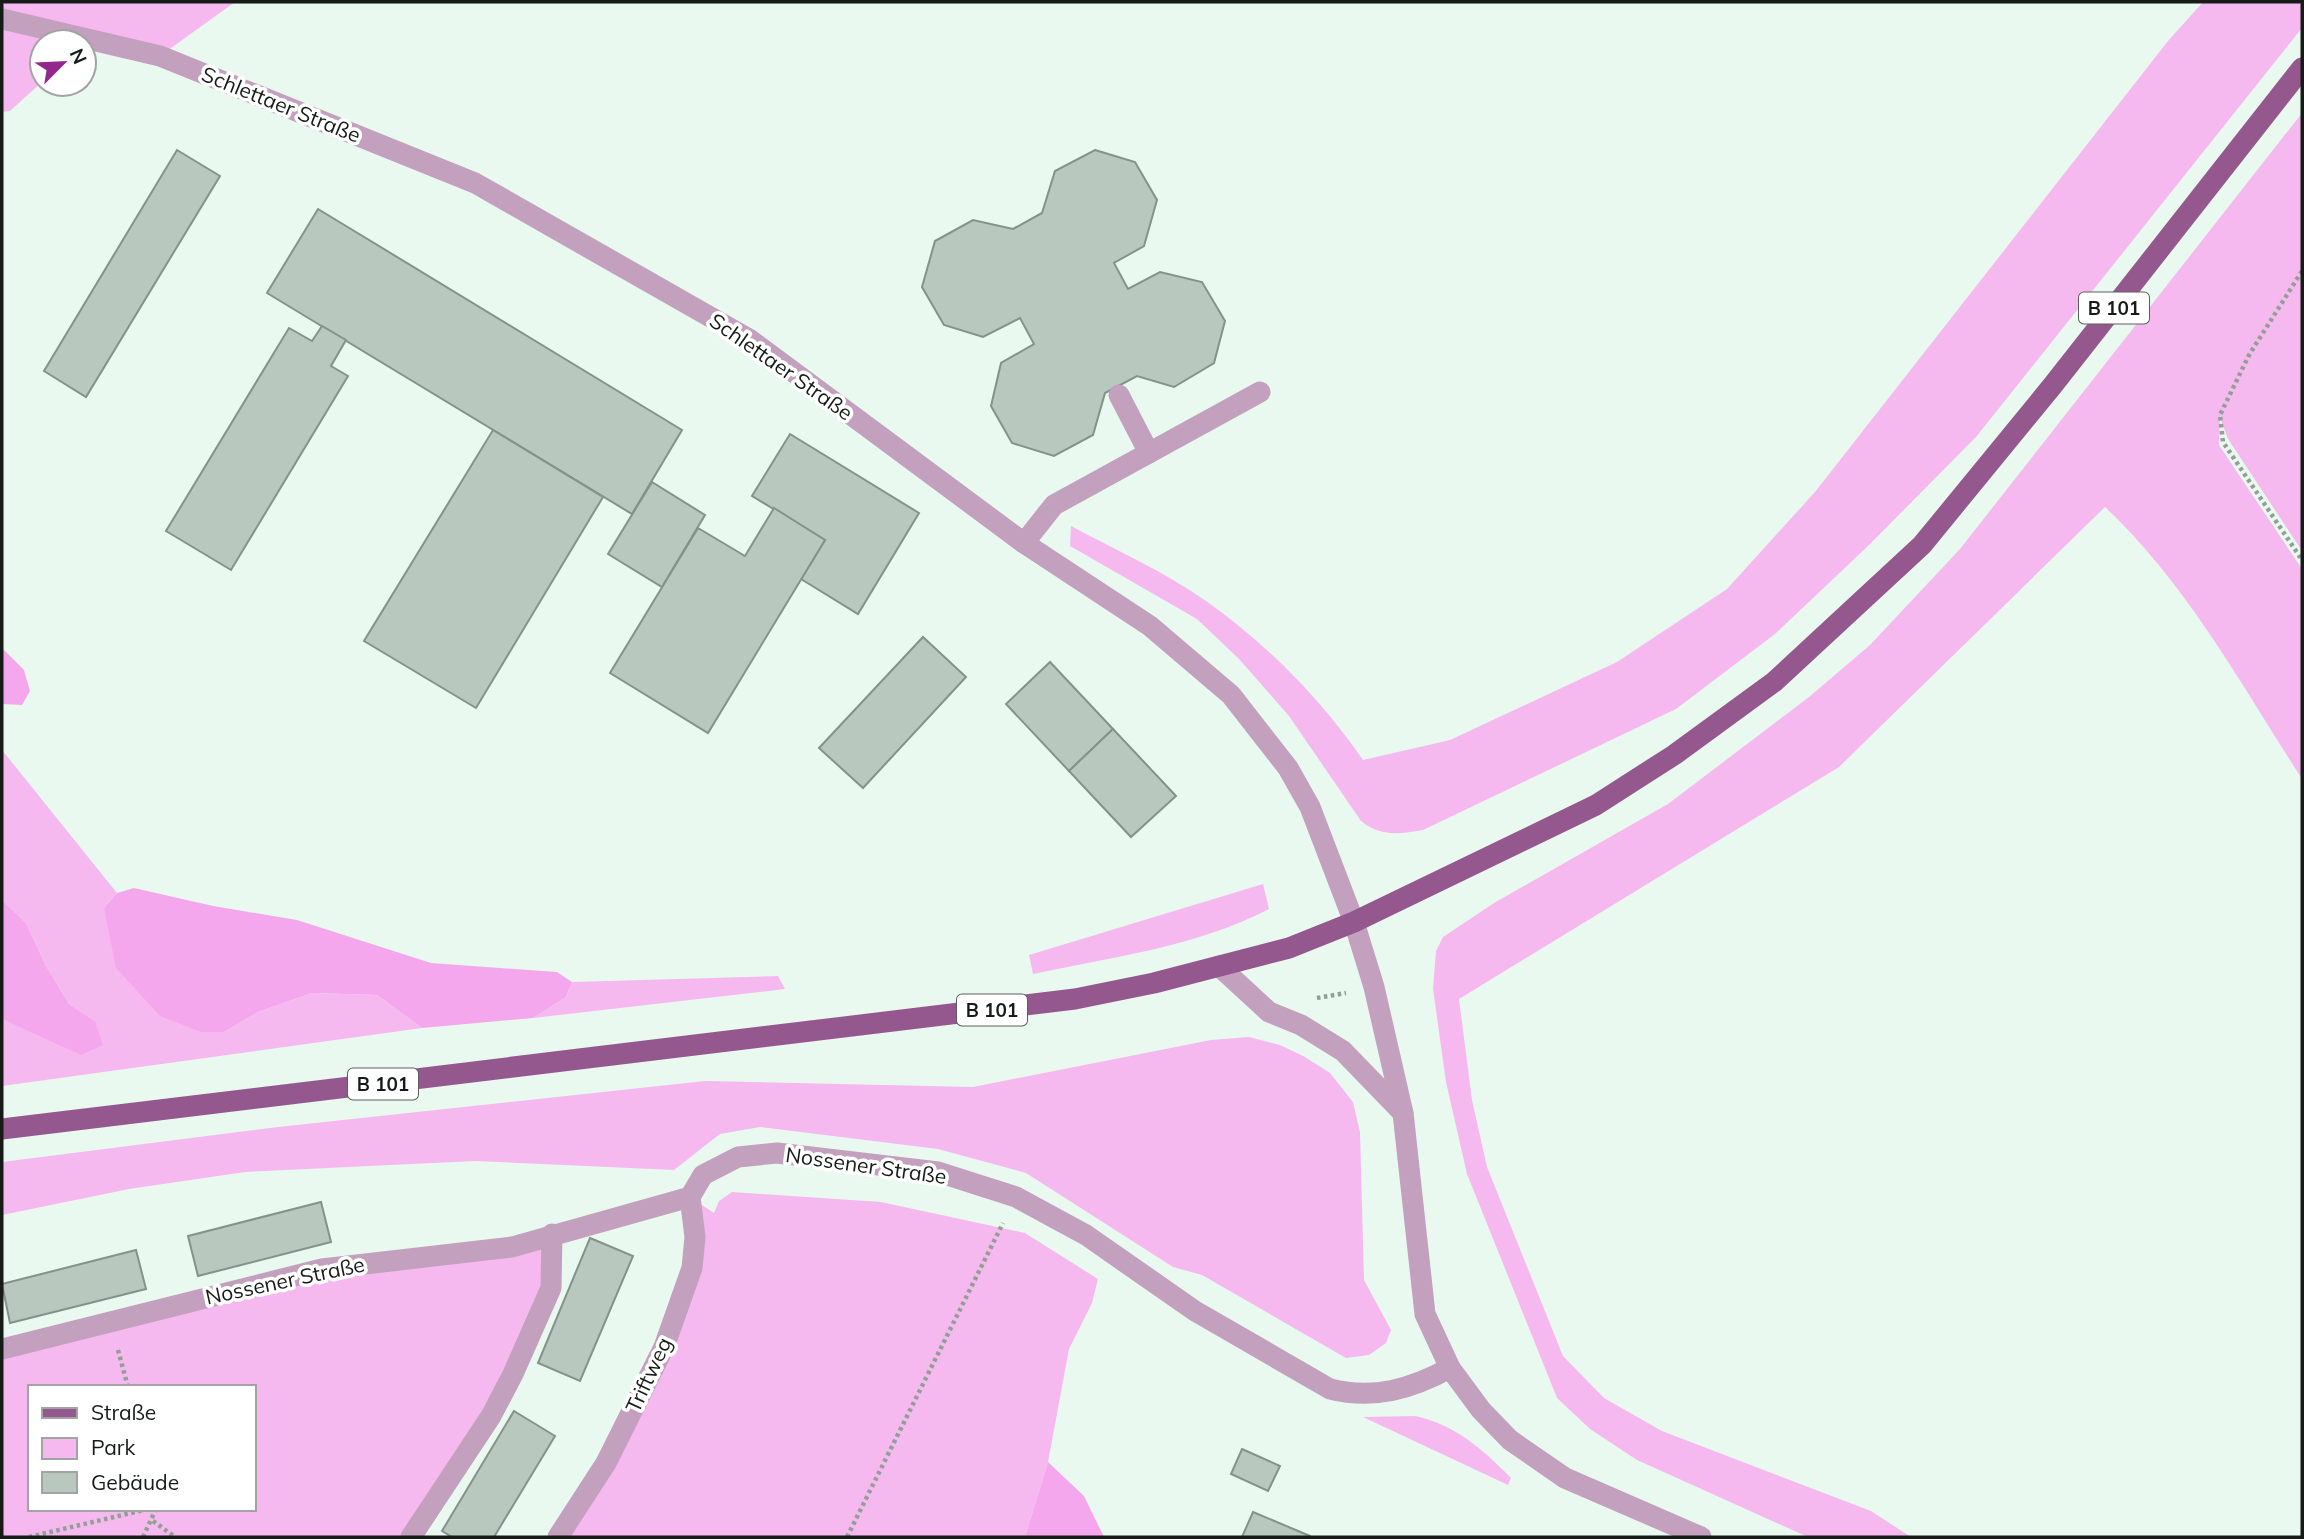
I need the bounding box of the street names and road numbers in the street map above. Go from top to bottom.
street label: Schlettaer Straße [198,60,365,148]
road number: B 101 [2079,292,2149,324]
street label: Schlettaer Straße [705,307,858,425]
road number: B 101 [957,994,1027,1026]
road number: B 101 [348,1068,418,1100]
street label: Nossener Straße [784,1141,948,1189]
street label: Nossener Straße [203,1250,367,1310]
street label: Triftweg [619,1333,677,1416]

